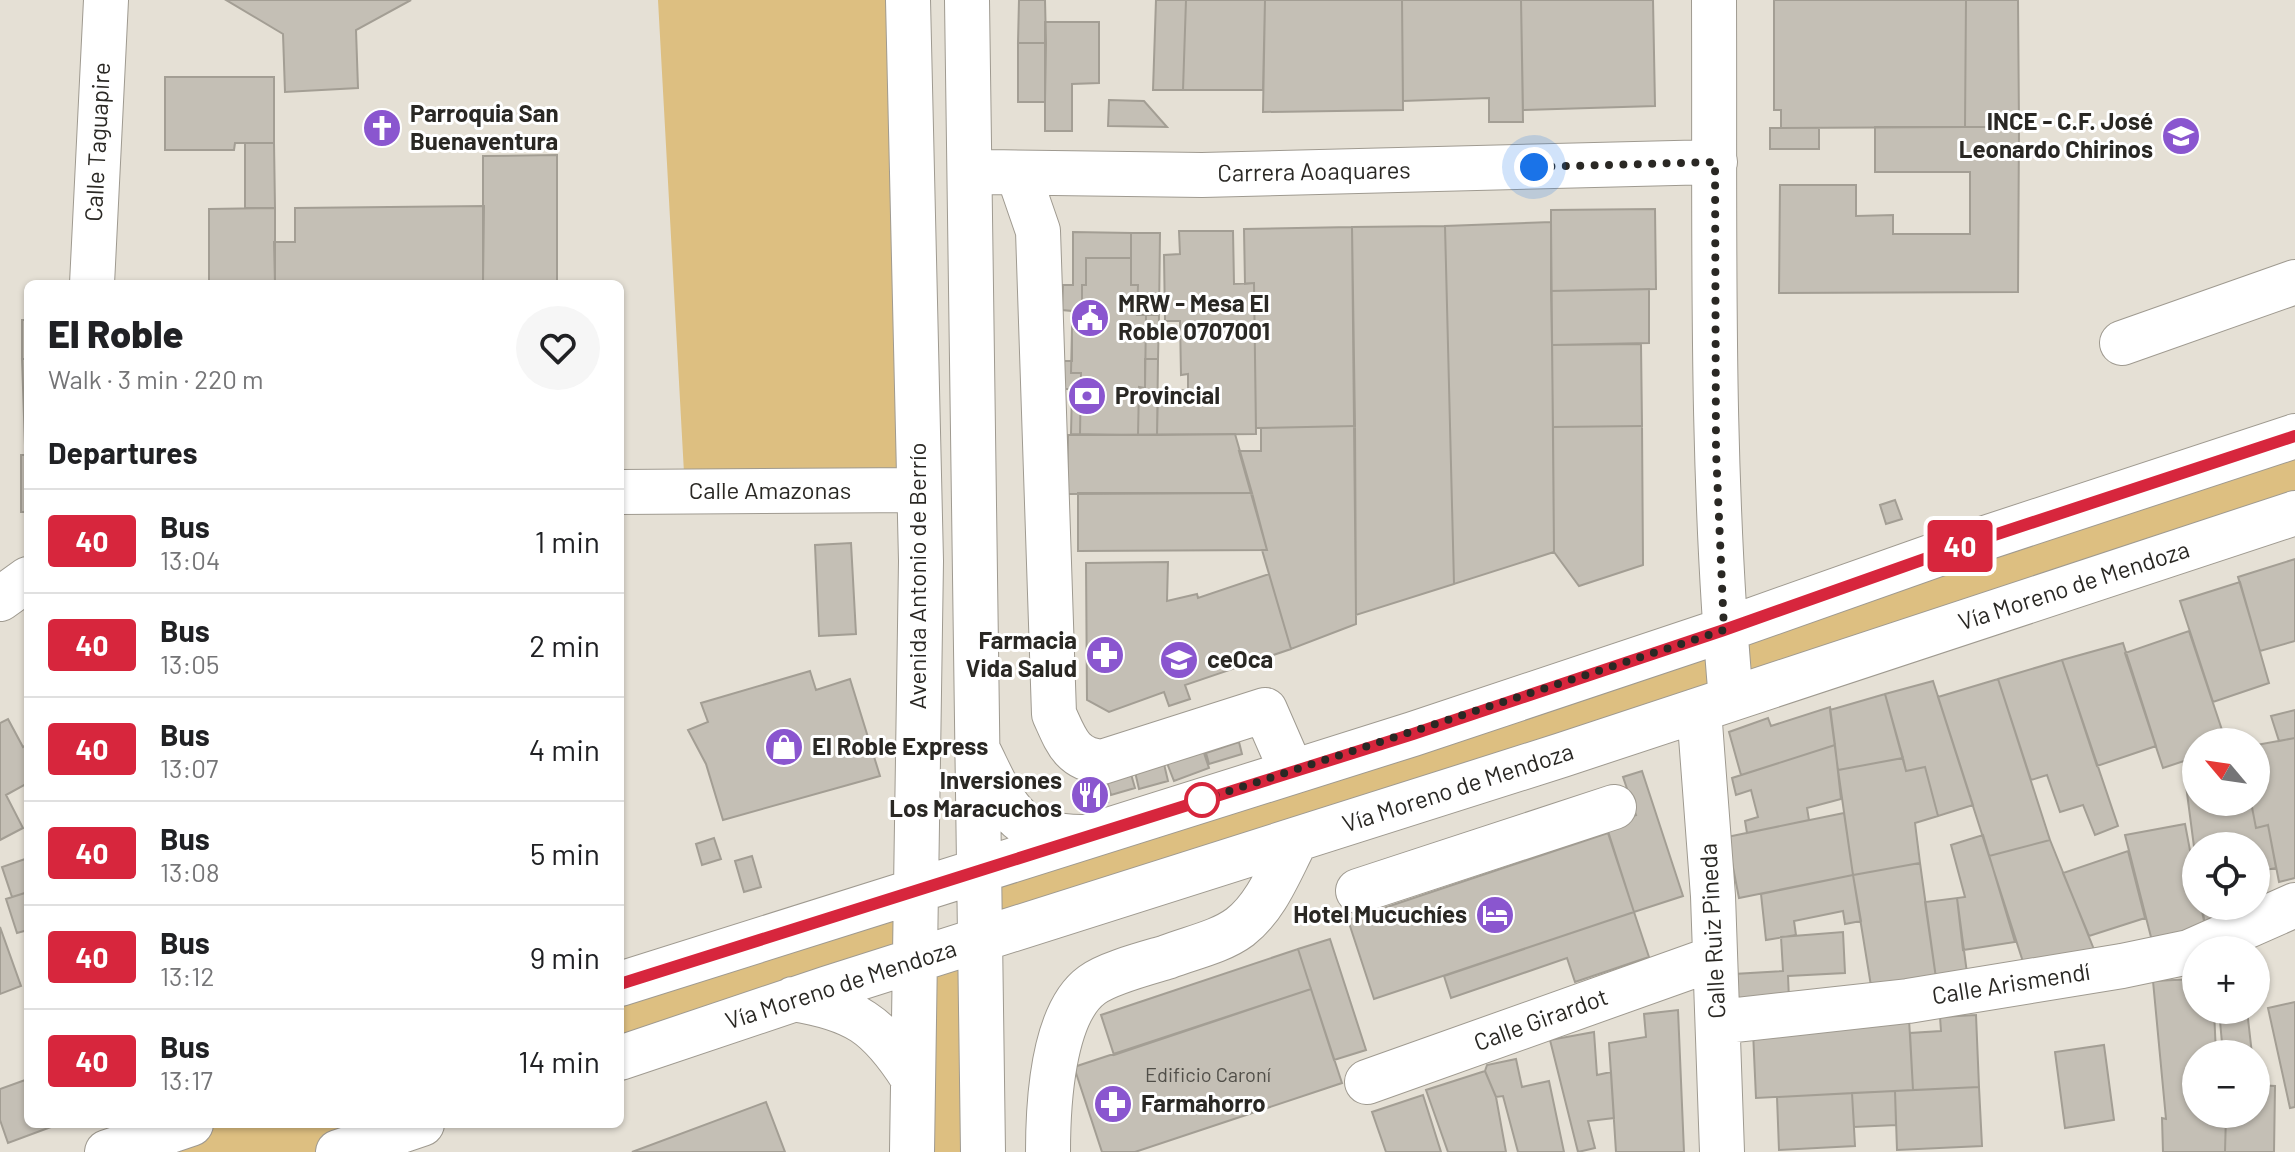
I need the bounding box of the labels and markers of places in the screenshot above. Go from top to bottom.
place label: Parroquia San Buenaventura [410,98,559,155]
place label: INCE - C.F. José Leonardo Chirinos [1959,106,2153,163]
church icon: Parroquia San Buenaventura [361,107,403,149]
school or university icon: INCE - C.F. José Leonardo Chirinos [2160,115,2202,157]
place label: MRW - Mesa El Roble 0707001 [1118,288,1270,345]
public building icon: MRW - Mesa El Roble 0707001 [1069,297,1111,339]
bank icon: Provincial [1066,375,1108,417]
place label: Provincial [1115,380,1220,409]
place label: Farmacia Vida Salud [966,625,1077,682]
pharmacy icon: Farmacia Vida Salud [1084,634,1126,676]
school or university icon: ceOca [1158,639,1200,681]
place label: ceOca [1207,644,1273,673]
shop icon: El Roble Express [763,726,805,768]
place label: El Roble Express [812,731,988,760]
place label: Inversiones Los Maracuchos [889,765,1062,822]
restaurant icon: Inversiones Los Maracuchos [1069,774,1111,816]
unlabelled marker [1185,783,1219,817]
hotel icon: Hotel Mucuchíes [1474,894,1516,936]
place label: Hotel Mucuchíes [1293,899,1467,928]
pharmacy icon: Farmahorro [1092,1083,1134,1125]
place label: Farmahorro [1141,1088,1266,1117]

